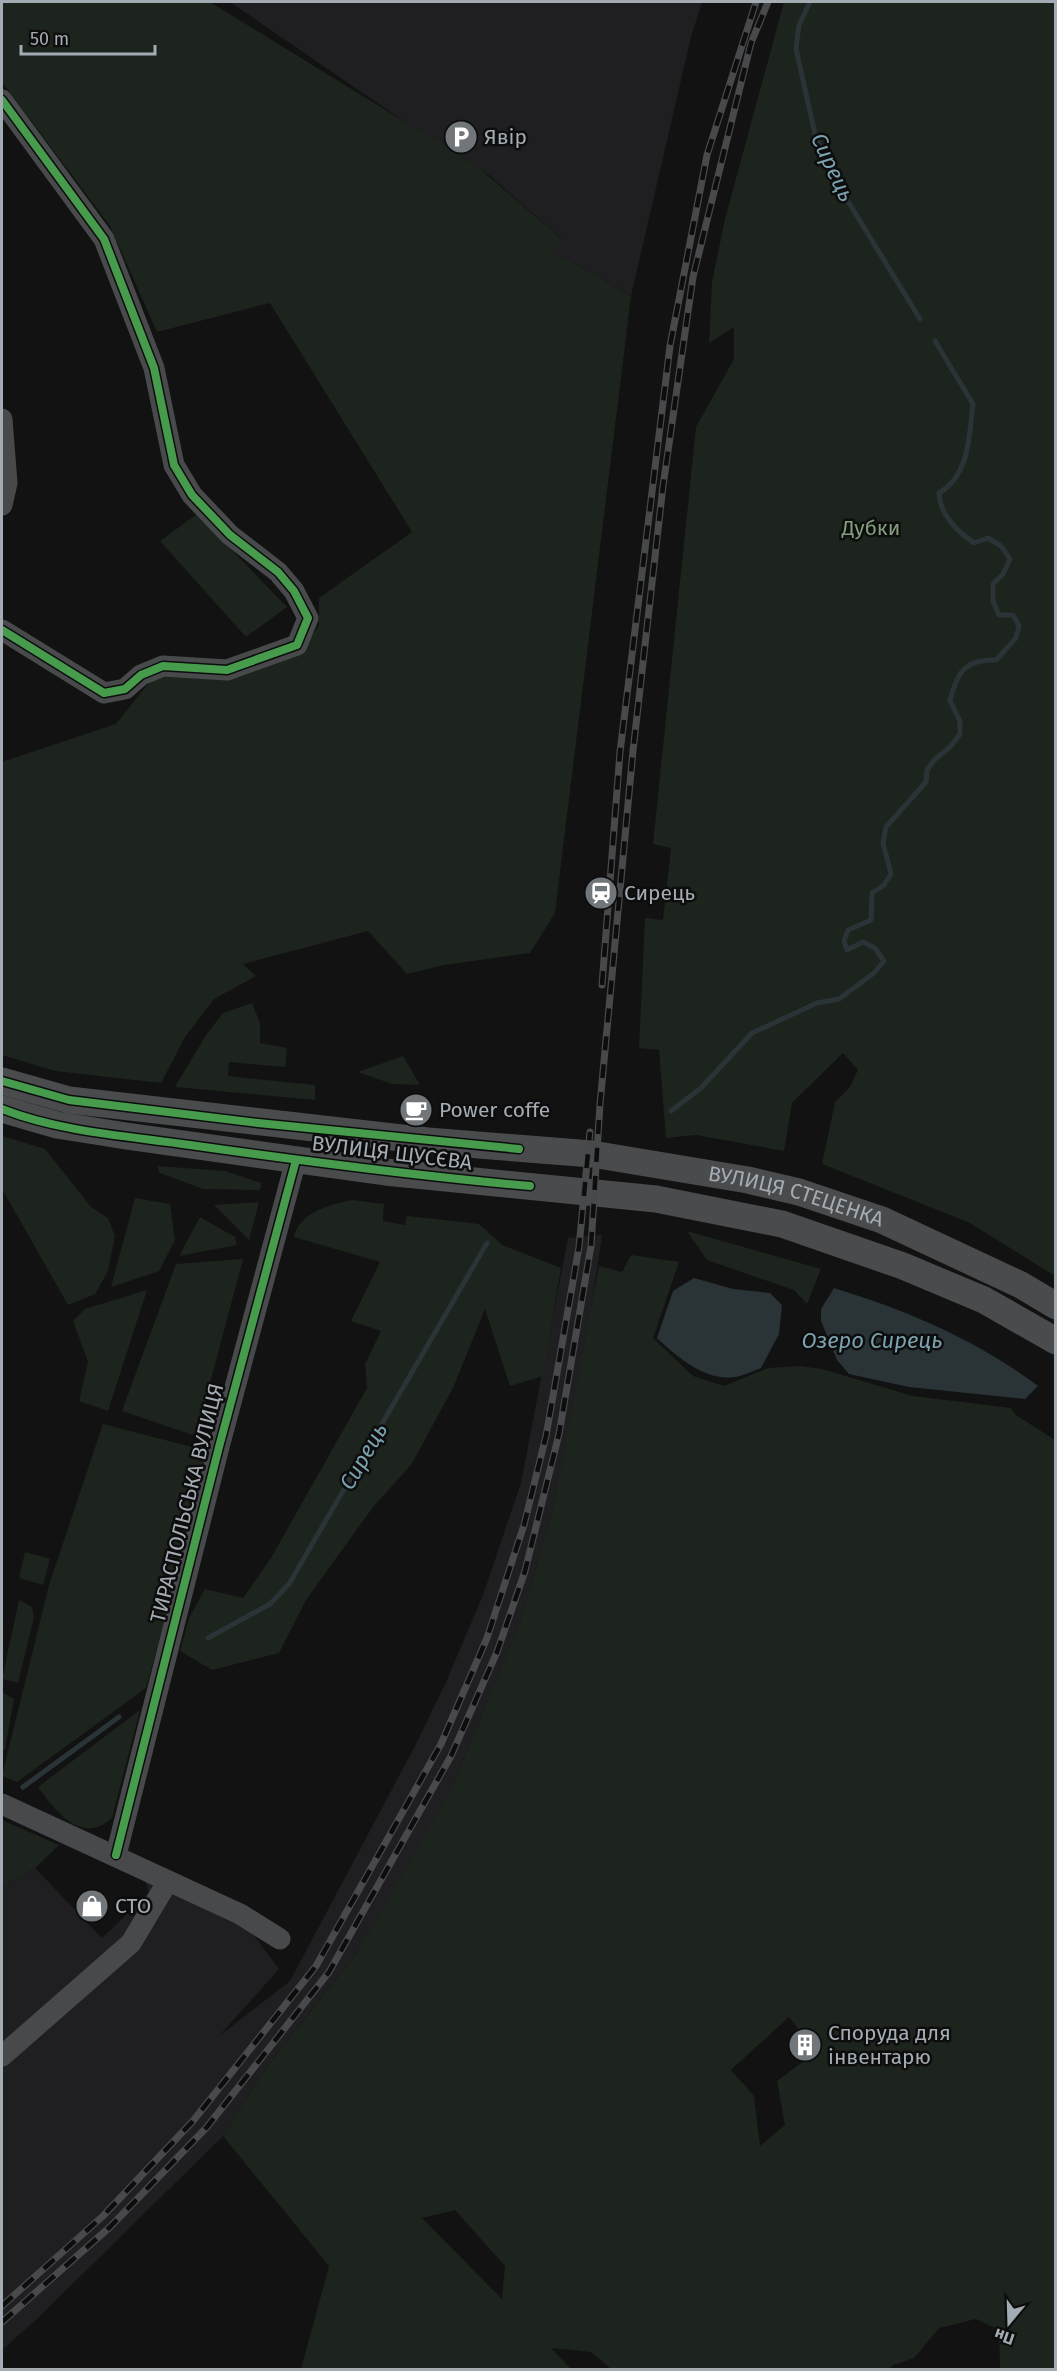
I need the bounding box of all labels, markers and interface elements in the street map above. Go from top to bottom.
scale bar [21,18,154,56]
text: 50 m [30,28,69,50]
parking icon: Явір [443,119,479,155]
place label: Явір [484,124,527,150]
water label: Сирець [805,129,860,206]
park label: Дубки [841,515,900,541]
station icon: Сирець [583,875,619,911]
place label: Сирець [624,880,695,906]
cafe icon: Power coffe [398,1092,434,1128]
place label: Power coffe [439,1097,550,1123]
street label: ВУЛИЦЯ ЩУСЄВА [310,1130,474,1176]
street label: ВУЛИЦЯ СТЕЦЕНКА [706,1161,887,1233]
water label: Озеро Сирець [802,1327,942,1354]
street label: ТИРАСПОЛЬСЬКА ВУЛИЦЯ [145,1381,229,1625]
water label: Сирець [334,1418,393,1494]
shop icon: СТО [74,1888,110,1924]
place label: СТО [115,1893,151,1919]
place label: Споруда для інвентарю [828,2020,951,2070]
building icon: Споруда для інвентарю [787,2027,823,2063]
north arrow [979,2293,1039,2353]
text: Пн [992,2324,1017,2349]

